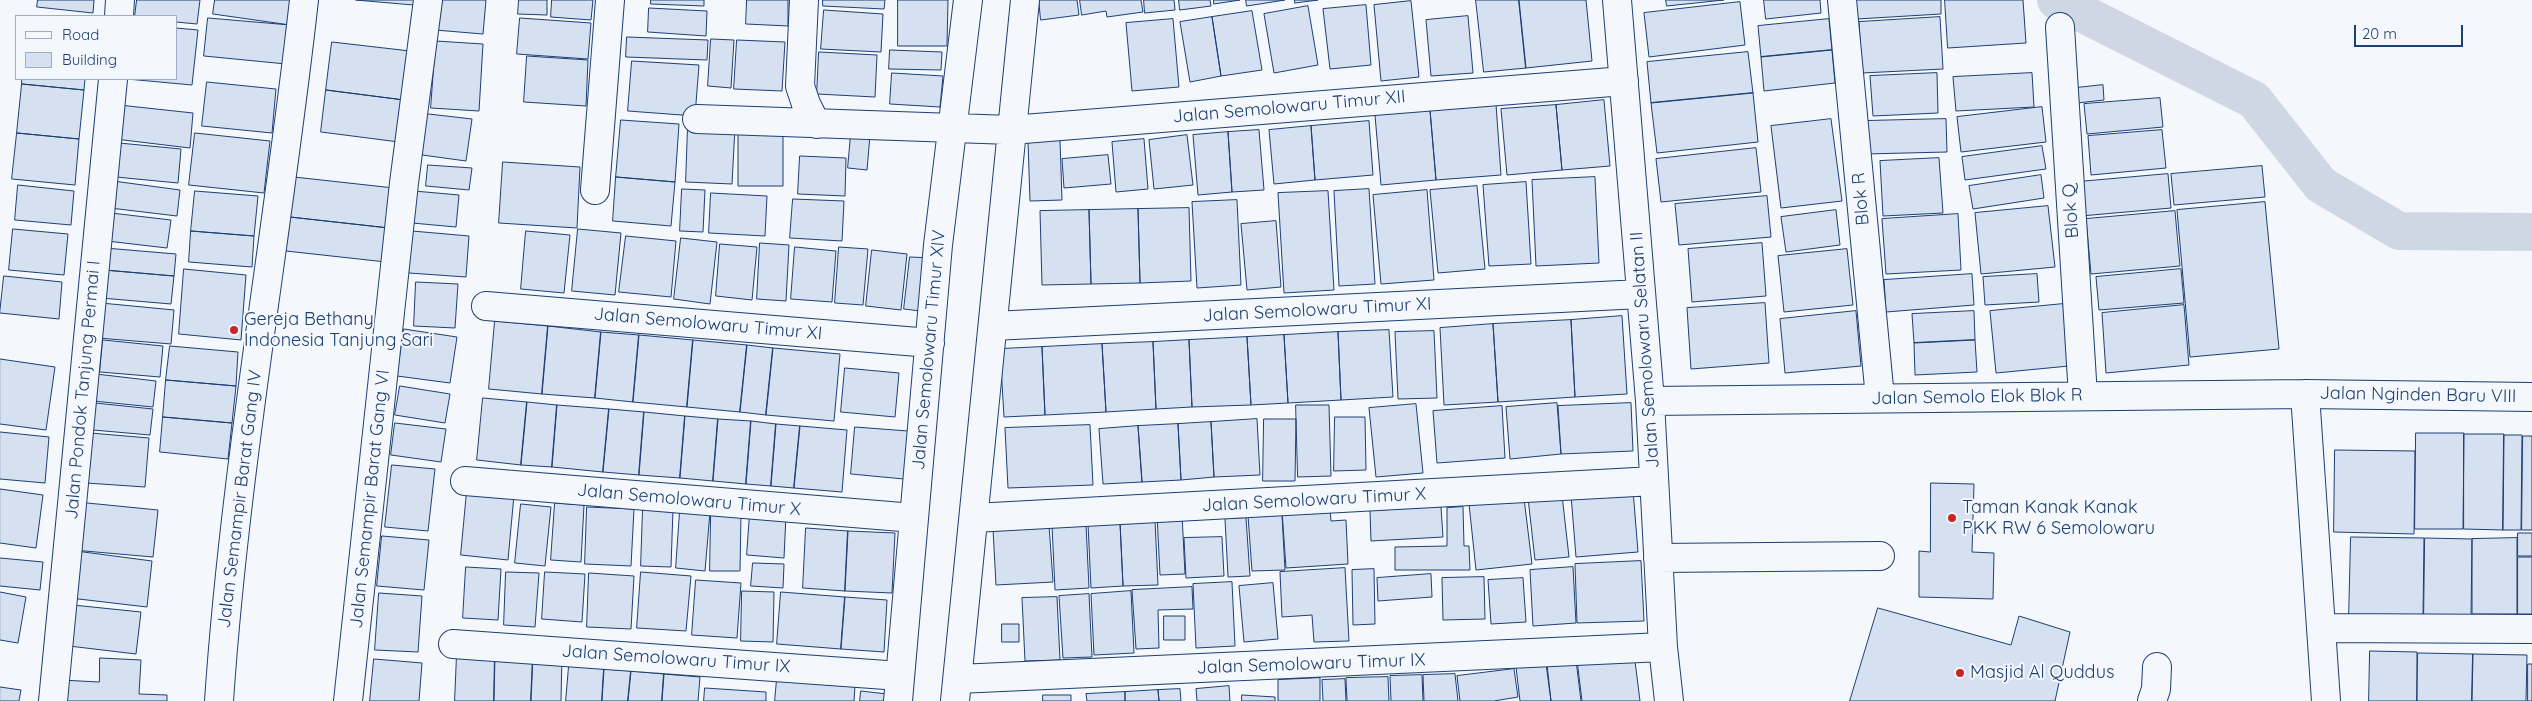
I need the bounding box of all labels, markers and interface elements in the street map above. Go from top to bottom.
legend [15,15,178,80]
scale bar [2357,15,2466,47]
text: 20 m [2362,24,2397,43]
text: Road [62,25,99,44]
text: Building [62,50,117,69]
street label: Jalan Semolowaru Timur XII [1172,86,1406,128]
street label: Blok R [1848,172,1874,226]
street label: Blok Q [2058,183,2084,239]
street label: Jalan Semolowaru Timur XIV [908,229,950,471]
street label: Jalan Semolowaru Selatan II [1626,231,1664,469]
street label: Jalan Pondok Tanjung Permai I [61,260,105,520]
street label: Jalan Semolowaru Timur XI [1202,293,1432,327]
street label: Jalan Semolowaru Timur XI [593,303,823,345]
place label: Gereja Bethany Indonesia Tanjung Sari [244,309,433,352]
marker: Gereja Bethany Indonesia Tanjung Sari [228,324,240,336]
street label: Jalan Semampir Barat Gang IV [213,369,267,629]
street label: Jalan Semampir Barat Gang VI [346,369,394,629]
street label: Jalan Nginden Baru VIII [2319,382,2517,408]
street label: Jalan Semolo Elok Blok R [1871,384,2083,410]
street label: Jalan Semolowaru Timur X [576,479,802,521]
street label: Jalan Semolowaru Timur X [1201,483,1427,517]
place label: Taman Kanak Kanak PKK RW 6 Semolowaru [1962,497,2155,540]
marker: Taman Kanak Kanak PKK RW 6 Semolowaru [1946,512,1958,524]
street label: Jalan Semolowaru Timur IX [561,640,791,678]
street label: Jalan Semolowaru Timur IX [1196,649,1426,679]
place label: Masjid Al Quddus [1970,662,2114,684]
marker: Masjid Al Quddus [1954,667,1966,679]

